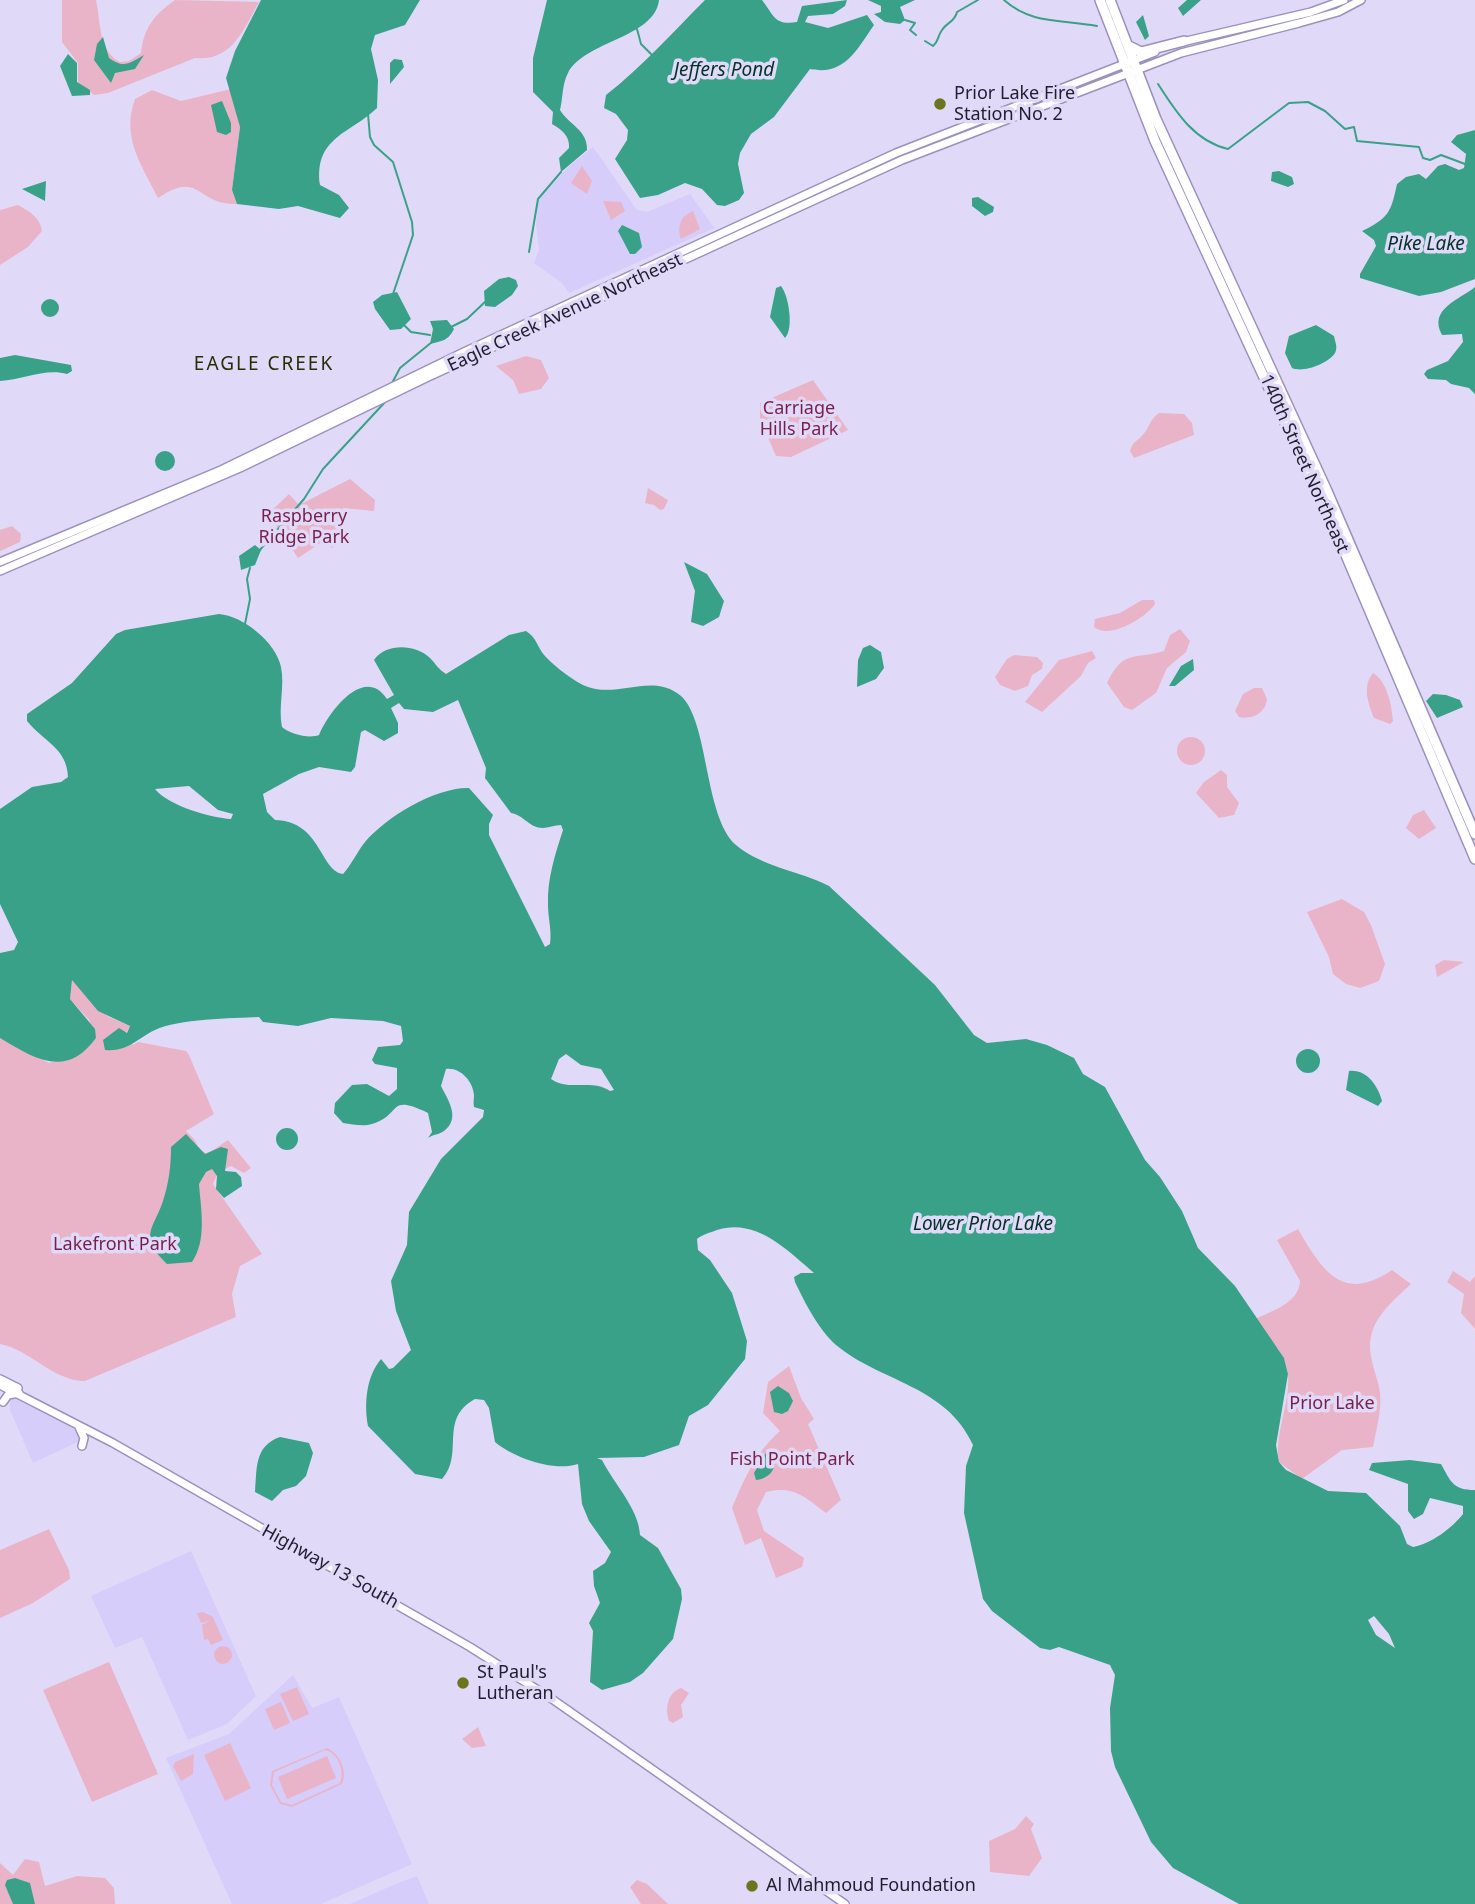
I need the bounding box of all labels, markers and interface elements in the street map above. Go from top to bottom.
water label: Jeffers Pond [674,60,774,82]
place label: Prior Lake Fire Station No. 2 [954,83,1075,126]
marker: Prior Lake Fire Station No. 2 [932,96,948,112]
water label: Pike Lake [1387,234,1465,256]
street label: Eagle Creek Avenue Northeast [444,249,686,377]
district label: EAGLE CREEK [195,354,333,376]
street label: 140th Street Northeast [1255,371,1353,557]
park label: Carriage Hills Park [760,398,838,440]
park label: Raspberry Ridge Park [259,506,349,548]
water label: Lower Prior Lake [913,1214,1053,1236]
park label: Lakefront Park [53,1234,177,1256]
park label: Prior Lake [1289,1393,1375,1415]
park label: Fish Point Park [729,1449,855,1471]
street label: Highway 13 South [258,1520,402,1614]
place label: St Paul's Lutheran [477,1662,554,1704]
marker: St Paul's Lutheran [455,1675,471,1691]
place label: Al Mahmoud Foundation [766,1875,976,1897]
marker: Al Mahmoud Foundation [744,1878,760,1894]

